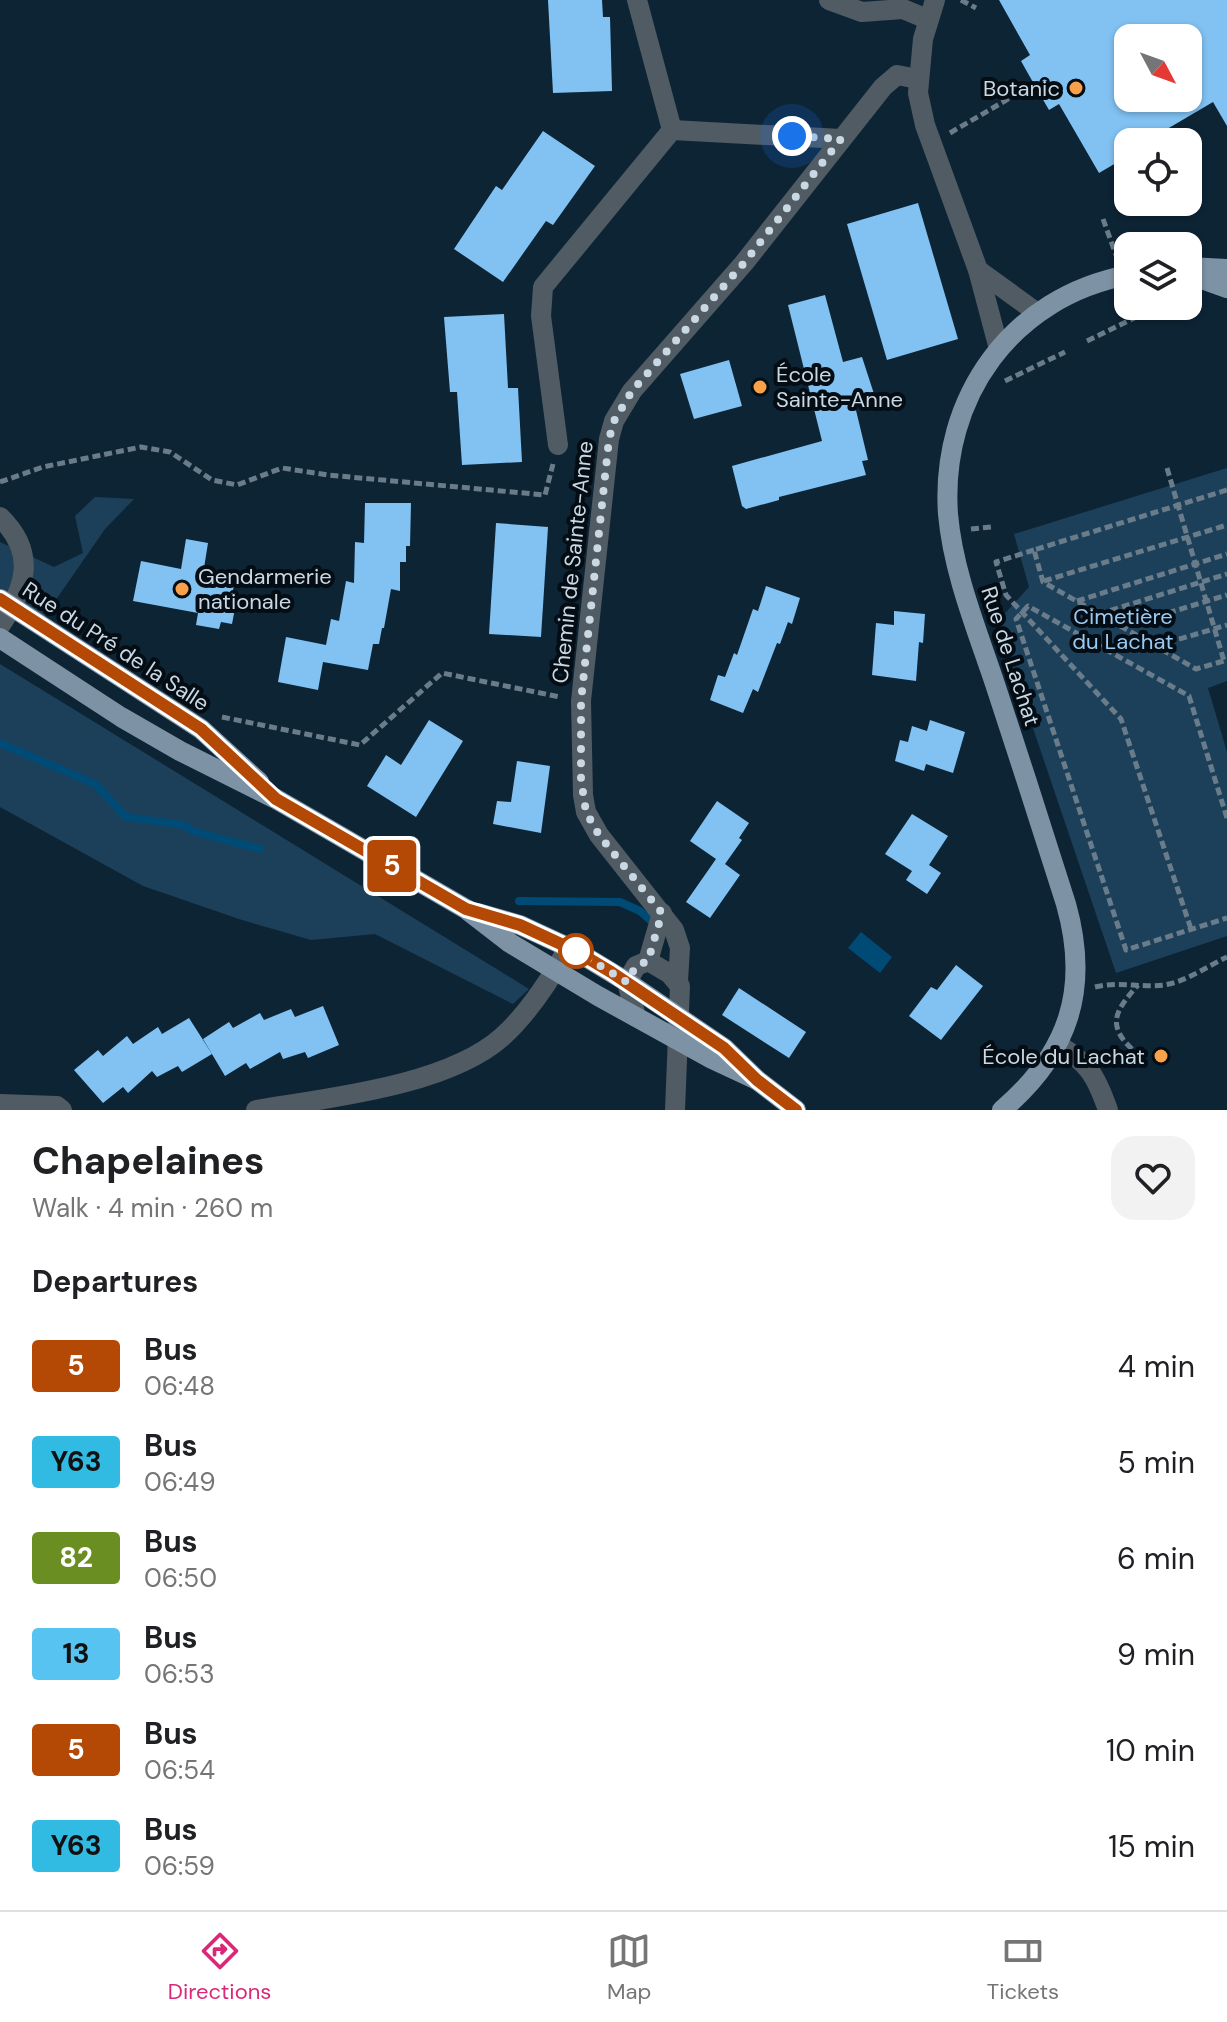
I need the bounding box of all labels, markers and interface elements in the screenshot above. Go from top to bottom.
north arrow [1114,24,1202,112]
map controls [1114,24,1202,320]
place label: Botanic [983,74,1060,103]
marker: Botanic [1067,79,1085,97]
your location [772,116,812,156]
button: locate [1114,128,1202,216]
button: layers [1114,232,1202,320]
place label: École Sainte-Anne [776,360,903,414]
marker: École Sainte-Anne [751,378,769,396]
street label: Chemin de Sainte-Anne [545,439,600,685]
place label: Gendarmerie nationale [198,562,332,616]
street label: Rue du Pré de la Salle [17,575,215,718]
marker: Gendarmerie nationale [173,580,191,598]
street label: Rue de Lachat [974,583,1047,730]
park label: Cimetière du Lachat [1072,602,1174,656]
line badge: 5 [366,840,418,892]
text: 5 [383,847,401,884]
unlabelled marker [559,934,593,968]
place label: École du Lachat [982,1042,1145,1071]
marker: École du Lachat [1152,1047,1170,1065]
text: Chapelaines [32,1136,264,1186]
button: heart [1111,1136,1195,1220]
text: Walk · 4 min · 260 m [32,1191,273,1225]
text: Departures [32,1262,198,1301]
text: Bus [144,1330,198,1369]
text: 5 [67,1347,85,1384]
text: 4 min [1118,1347,1195,1386]
text: 06:48 [144,1369,215,1403]
text: Bus [144,1426,198,1465]
text: Y63 [50,1443,102,1480]
text: 5 min [1118,1443,1195,1482]
text: 06:49 [144,1465,215,1499]
text: Bus [144,1522,198,1561]
text: 82 [59,1539,93,1576]
text: 6 min [1117,1539,1195,1578]
text: 06:50 [144,1561,217,1595]
text: Bus [144,1618,198,1657]
text: 13 [62,1635,90,1672]
text: 9 min [1117,1635,1195,1674]
text: 06:53 [144,1657,215,1691]
text: Bus [144,1714,198,1753]
text: 5 [67,1731,85,1768]
text: 10 min [1106,1731,1195,1770]
text: 06:54 [144,1753,215,1787]
text: Bus [144,1810,198,1849]
text: Y63 [50,1827,102,1864]
text: 15 min [1108,1827,1195,1866]
text: 06:59 [144,1849,215,1883]
tab: Directions [168,1929,271,2006]
tab: Map [607,1929,651,2006]
tab: Tickets [987,1929,1059,2006]

